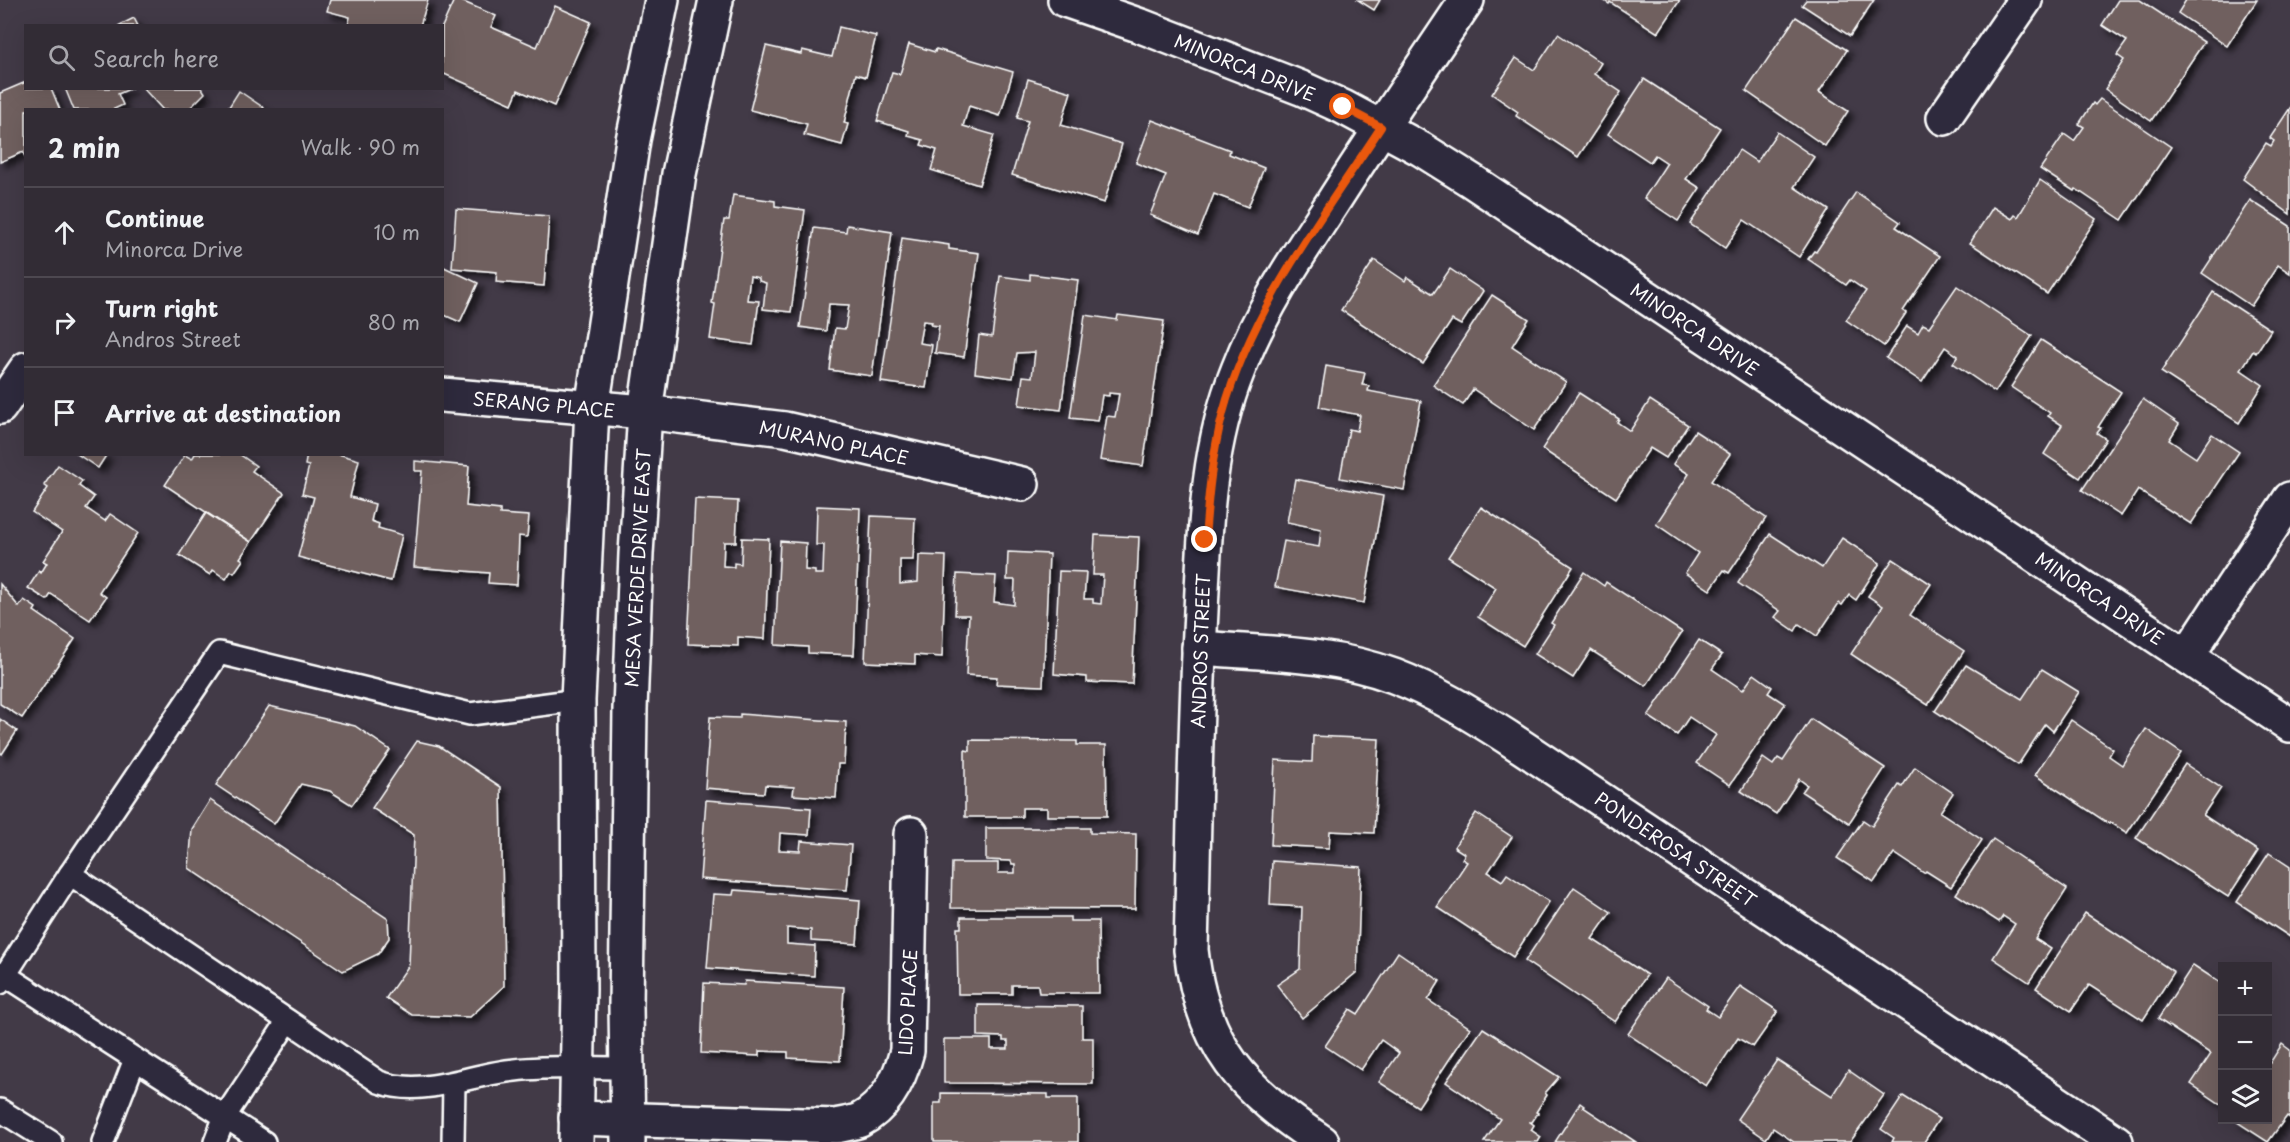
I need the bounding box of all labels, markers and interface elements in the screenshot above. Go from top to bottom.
search box [24,24,444,90]
street label: MINORCA DRIVE [1170,26,1320,108]
icon: search [45,41,78,74]
text: Search here [93,41,219,74]
route start [1329,93,1355,119]
text: 2 min [48,128,121,167]
text: Walk · 90 m [301,132,420,162]
text: Continue [105,201,204,234]
icon: ahead [48,216,81,249]
text: 10 m [373,217,420,247]
text: Minorca Drive [105,234,243,264]
street label: MINORCA DRIVE [1625,276,1765,382]
text: Turn right [105,291,218,324]
icon: right [48,306,81,339]
text: 80 m [368,307,420,337]
text: Andros Street [105,324,241,354]
street label: SERANG PLACE [472,384,616,424]
icon: arrive [48,396,81,429]
text: Arrive at destination [105,396,341,429]
street label: MURANO PLACE [757,413,911,471]
street label: MESA VERDE DRIVE EAST [617,447,657,688]
route end [1191,526,1217,552]
street label: MINORCA DRIVE [2030,545,2170,651]
street label: ANDROS STREET [1184,572,1216,729]
street label: PONDEROSA STREET [1590,785,1763,913]
street label: LIDO PLACE [891,948,923,1056]
map controls [2218,962,2272,1124]
button: + [2218,962,2272,1016]
button: − [2218,1016,2272,1070]
button: layers [2218,1070,2272,1124]

